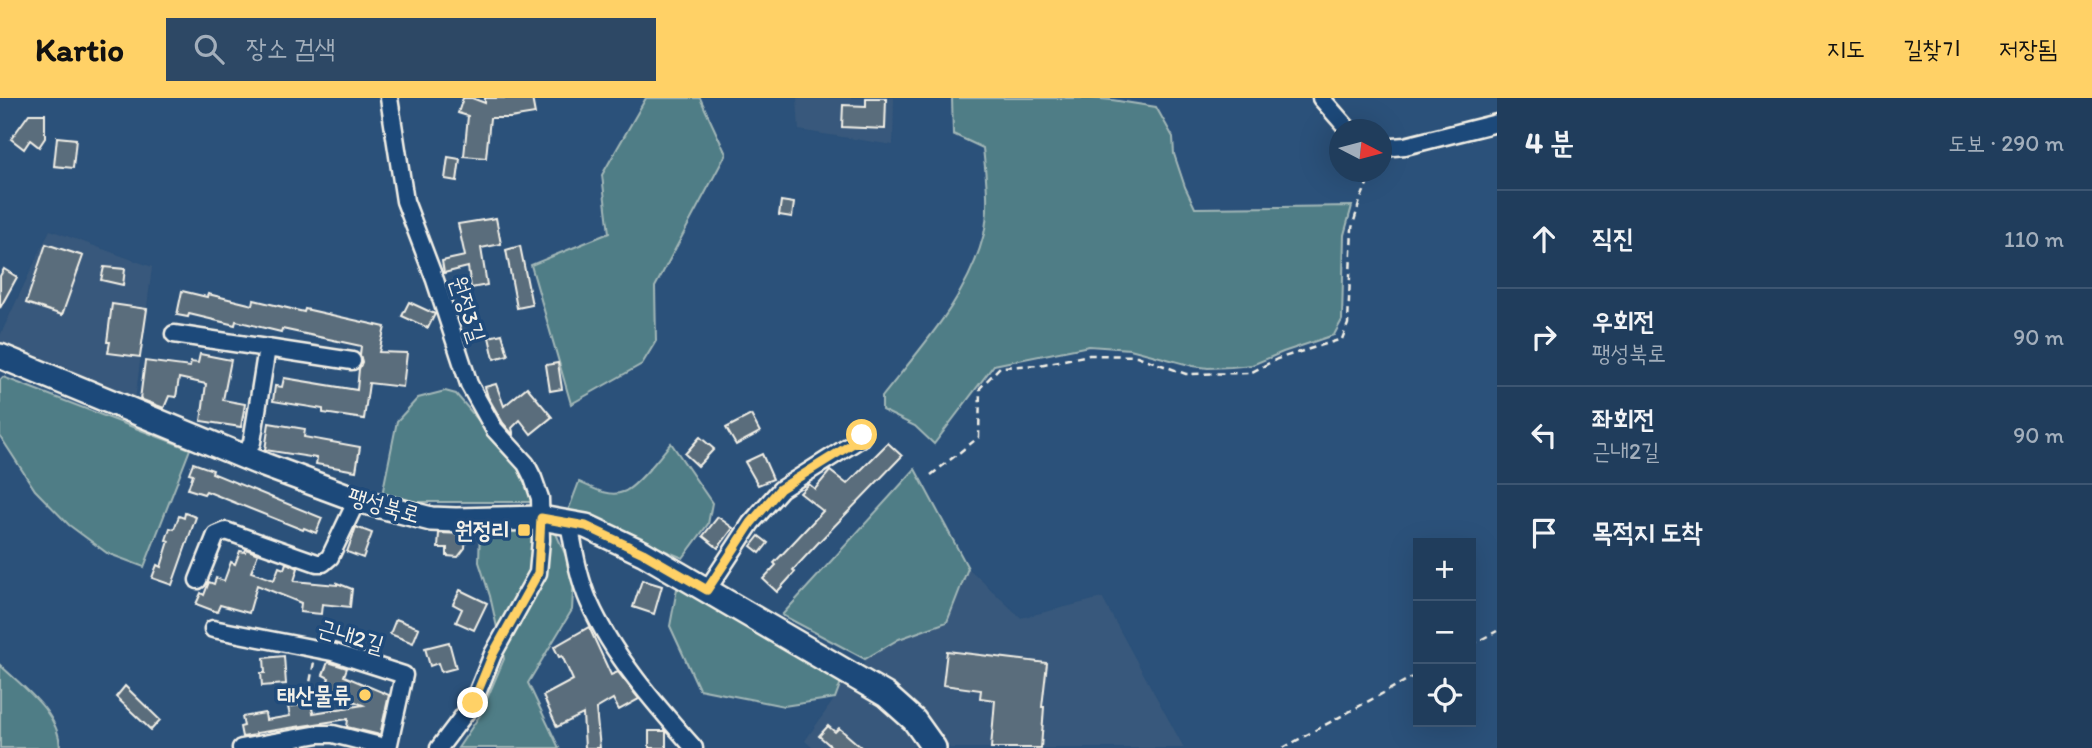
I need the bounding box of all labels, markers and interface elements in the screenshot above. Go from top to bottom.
search box [166,18,656,81]
text: Kartio [35,30,124,69]
icon: search [190,30,228,68]
text: 장소 검색 [246,32,335,64]
text: 지도 [1827,34,1865,63]
text: 길찾기 [1903,34,1961,63]
text: 저장됨 [1999,34,2057,63]
north arrow [1329,119,1392,182]
text: 4 분 [1525,124,1574,161]
text: 도보 · 290 m [1948,129,2064,157]
icon: ahead [1525,220,1563,258]
text: 직진 [1592,222,1634,254]
text: 110 m [2004,225,2064,253]
street label: 원정3길 [444,272,492,346]
text: 우회전 [1592,305,1655,337]
icon: right [1525,318,1563,356]
text: 90 m [2013,323,2064,351]
text: 팽성북로 [1592,339,1666,367]
text: 좌회전 [1592,403,1655,435]
icon: left [1525,416,1563,454]
route start [846,419,877,450]
text: 90 m [2013,421,2064,449]
text: 근내2길 [1592,437,1660,465]
street label: 팽성북로 [345,481,423,529]
icon: arrive [1525,514,1563,552]
place label: 원정리 [454,516,510,544]
text: 목적지 도착 [1592,516,1702,548]
marker: 원정리 [516,522,532,538]
map controls [1413,538,1476,727]
button: + [1413,538,1476,601]
button: − [1413,601,1476,664]
street label: 근내2길 [315,613,387,659]
button: locate [1413,664,1476,727]
place label: 태산물류 [277,681,351,709]
marker: 태산물류 [357,687,373,703]
route end [457,687,488,718]

